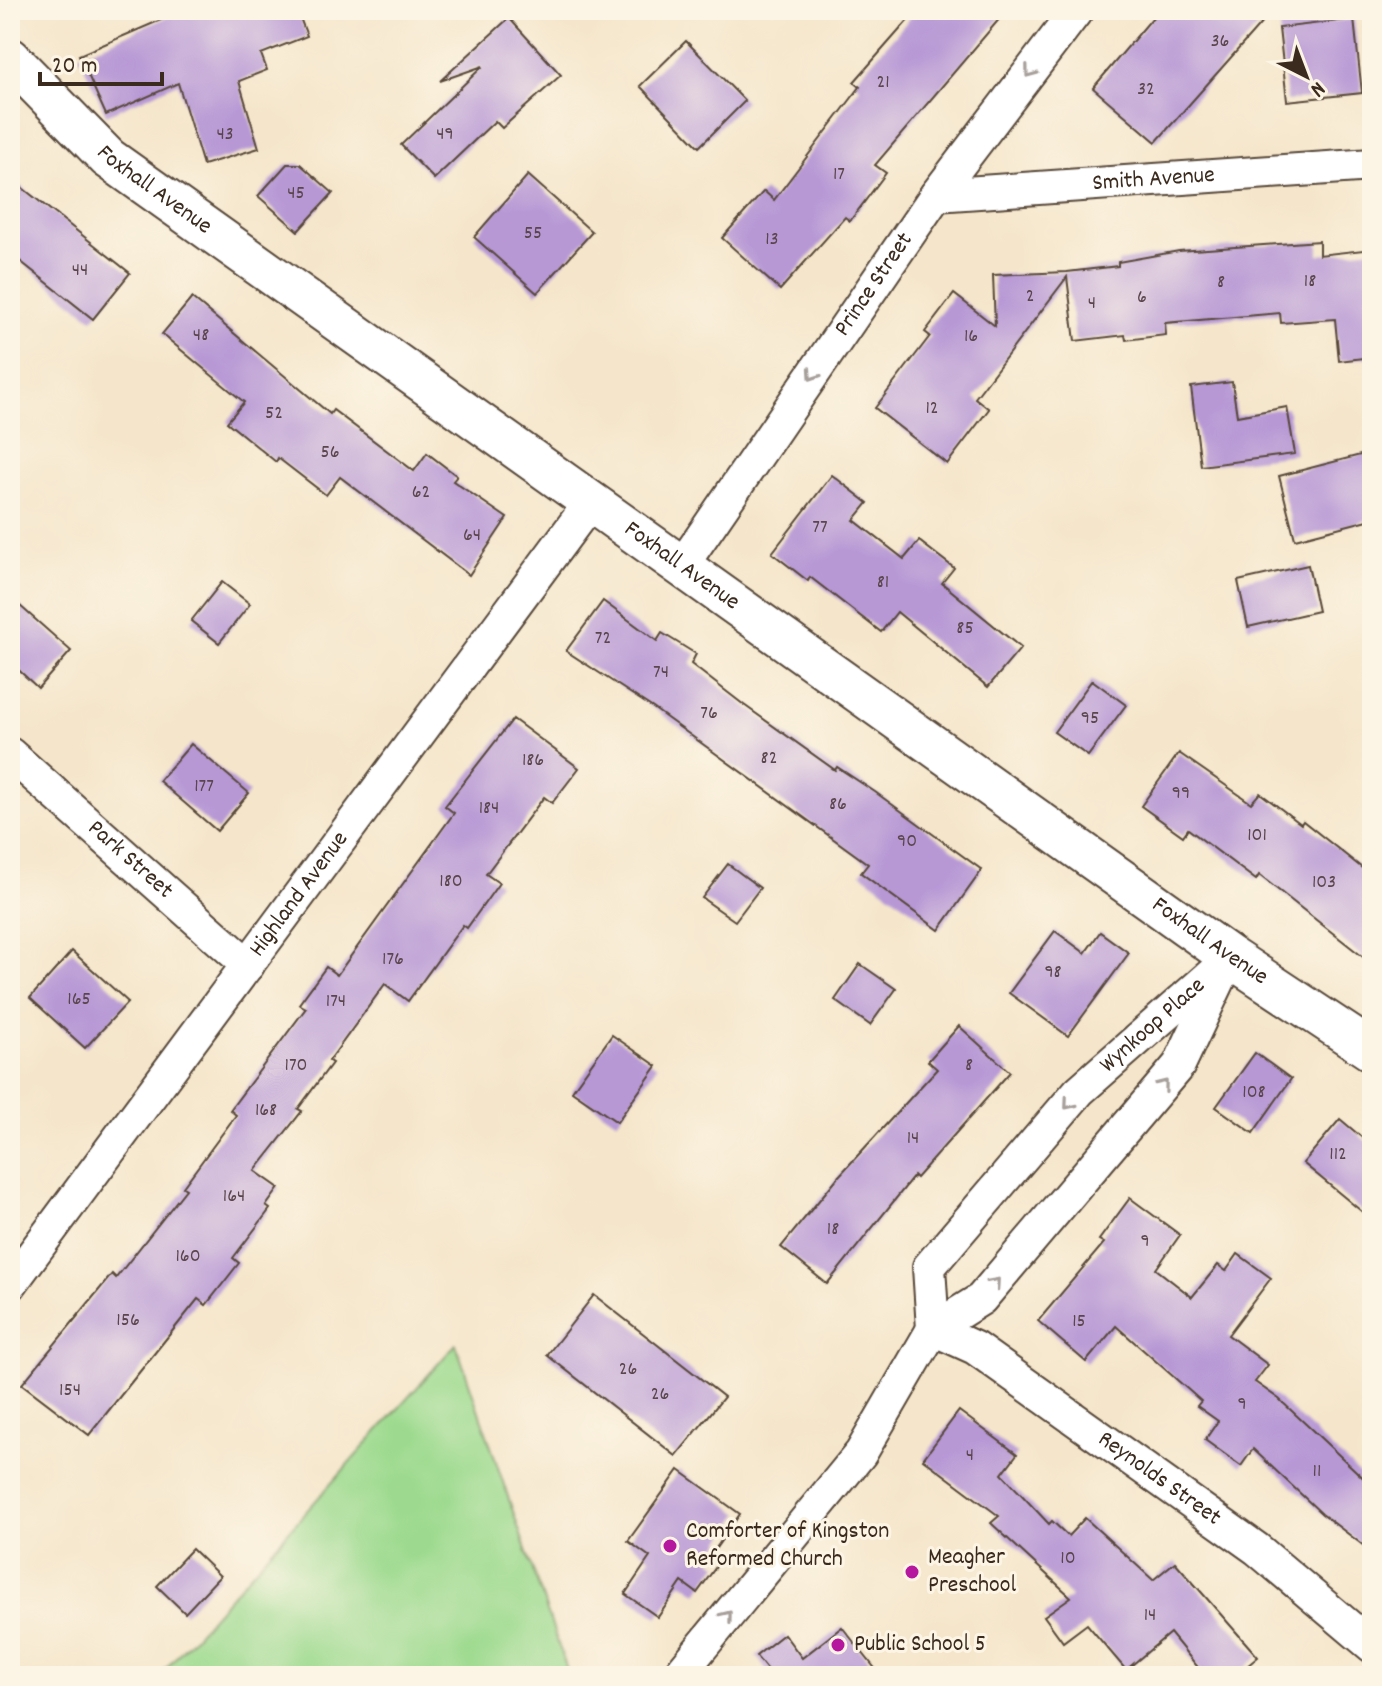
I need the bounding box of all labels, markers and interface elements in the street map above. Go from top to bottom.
house number: 36 [1211,28,1229,56]
scale bar [40,36,162,86]
north arrow [1266,36,1346,116]
text: 20 m [52,50,98,84]
one-way arrow [1025,63,1039,78]
house number: 21 [876,69,890,97]
text: N [1303,73,1331,104]
house number: 32 [1137,76,1155,104]
house number: 43 [216,121,234,149]
house number: 49 [436,121,454,149]
street label: Foxhall Avenue [88,138,219,244]
street label: Smith Avenue [1091,159,1216,201]
house number: 17 [833,161,845,189]
house number: 45 [287,180,305,208]
house number: 55 [524,220,542,248]
house number: 13 [765,226,779,254]
street label: Prince Street [827,226,922,344]
house number: 44 [72,257,88,285]
house number: 18 [1304,268,1316,296]
house number: 8 [1217,269,1225,297]
house number: 2 [1026,283,1034,311]
house number: 6 [1137,284,1147,312]
house number: 4 [1088,290,1096,318]
house number: 48 [193,322,209,350]
house number: 16 [964,323,978,351]
one-way arrow [808,366,823,380]
house number: 12 [925,395,939,423]
house number: 52 [265,400,283,428]
house number: 56 [320,439,340,467]
house number: 62 [412,479,430,507]
street label: Foxhall Avenue [617,513,746,619]
house number: 77 [812,514,828,542]
house number: 64 [463,522,481,550]
house number: 81 [877,569,889,597]
house number: 85 [956,615,974,643]
house number: 72 [595,625,611,653]
house number: 74 [653,659,669,687]
house number: 76 [700,700,718,728]
house number: 95 [1081,705,1099,733]
house number: 82 [761,745,777,773]
house number: 186 [522,747,544,775]
house number: 177 [194,773,214,801]
house number: 99 [1172,780,1190,808]
house number: 86 [829,791,847,819]
house number: 184 [479,795,499,823]
street label: Park Street [79,813,180,908]
house number: 101 [1247,822,1267,850]
street label: Highland Avenue [242,825,357,965]
house number: 90 [897,828,917,856]
house number: 180 [439,868,463,896]
house number: 103 [1312,869,1336,897]
street label: Foxhall Avenue [1144,889,1275,994]
house number: 176 [382,946,404,974]
house number: 98 [1044,959,1062,987]
street label: Wynkoop Place [1093,970,1213,1082]
house number: 165 [67,986,91,1014]
house number: 174 [326,988,346,1016]
house number: 170 [285,1052,307,1080]
house number: 8 [965,1052,973,1080]
house number: 108 [1242,1079,1266,1107]
one-way arrow [1153,1080,1168,1094]
one-way arrow [1064,1094,1079,1109]
house number: 168 [255,1097,277,1125]
house number: 14 [907,1125,919,1153]
house number: 112 [1329,1141,1347,1169]
house number: 164 [223,1183,245,1211]
house number: 18 [827,1216,839,1244]
house number: 9 [1140,1228,1150,1256]
house number: 160 [175,1243,201,1271]
one-way arrow [985,1277,999,1292]
house number: 156 [116,1307,140,1335]
house number: 15 [1072,1308,1086,1336]
house number: 26 [619,1356,637,1384]
house number: 154 [59,1377,81,1405]
house number: 26 [651,1381,669,1409]
house number: 9 [1237,1391,1247,1419]
street label: Reynolds Street [1090,1423,1228,1535]
house number: 4 [966,1442,974,1470]
house number: 11 [1313,1458,1321,1486]
place label: Comforter of Kingston Reformed Church [686,1515,889,1577]
marker: Comforter of Kingston Reformed Church [661,1537,679,1555]
place label: Meagher Preschool [928,1541,1016,1603]
house number: 10 [1060,1545,1076,1573]
marker: Meagher Preschool [903,1563,921,1581]
house number: 14 [1144,1602,1156,1630]
one-way arrow [718,1610,732,1625]
place label: Public School 5 [854,1628,986,1662]
marker: Public School 5 [829,1636,847,1654]

